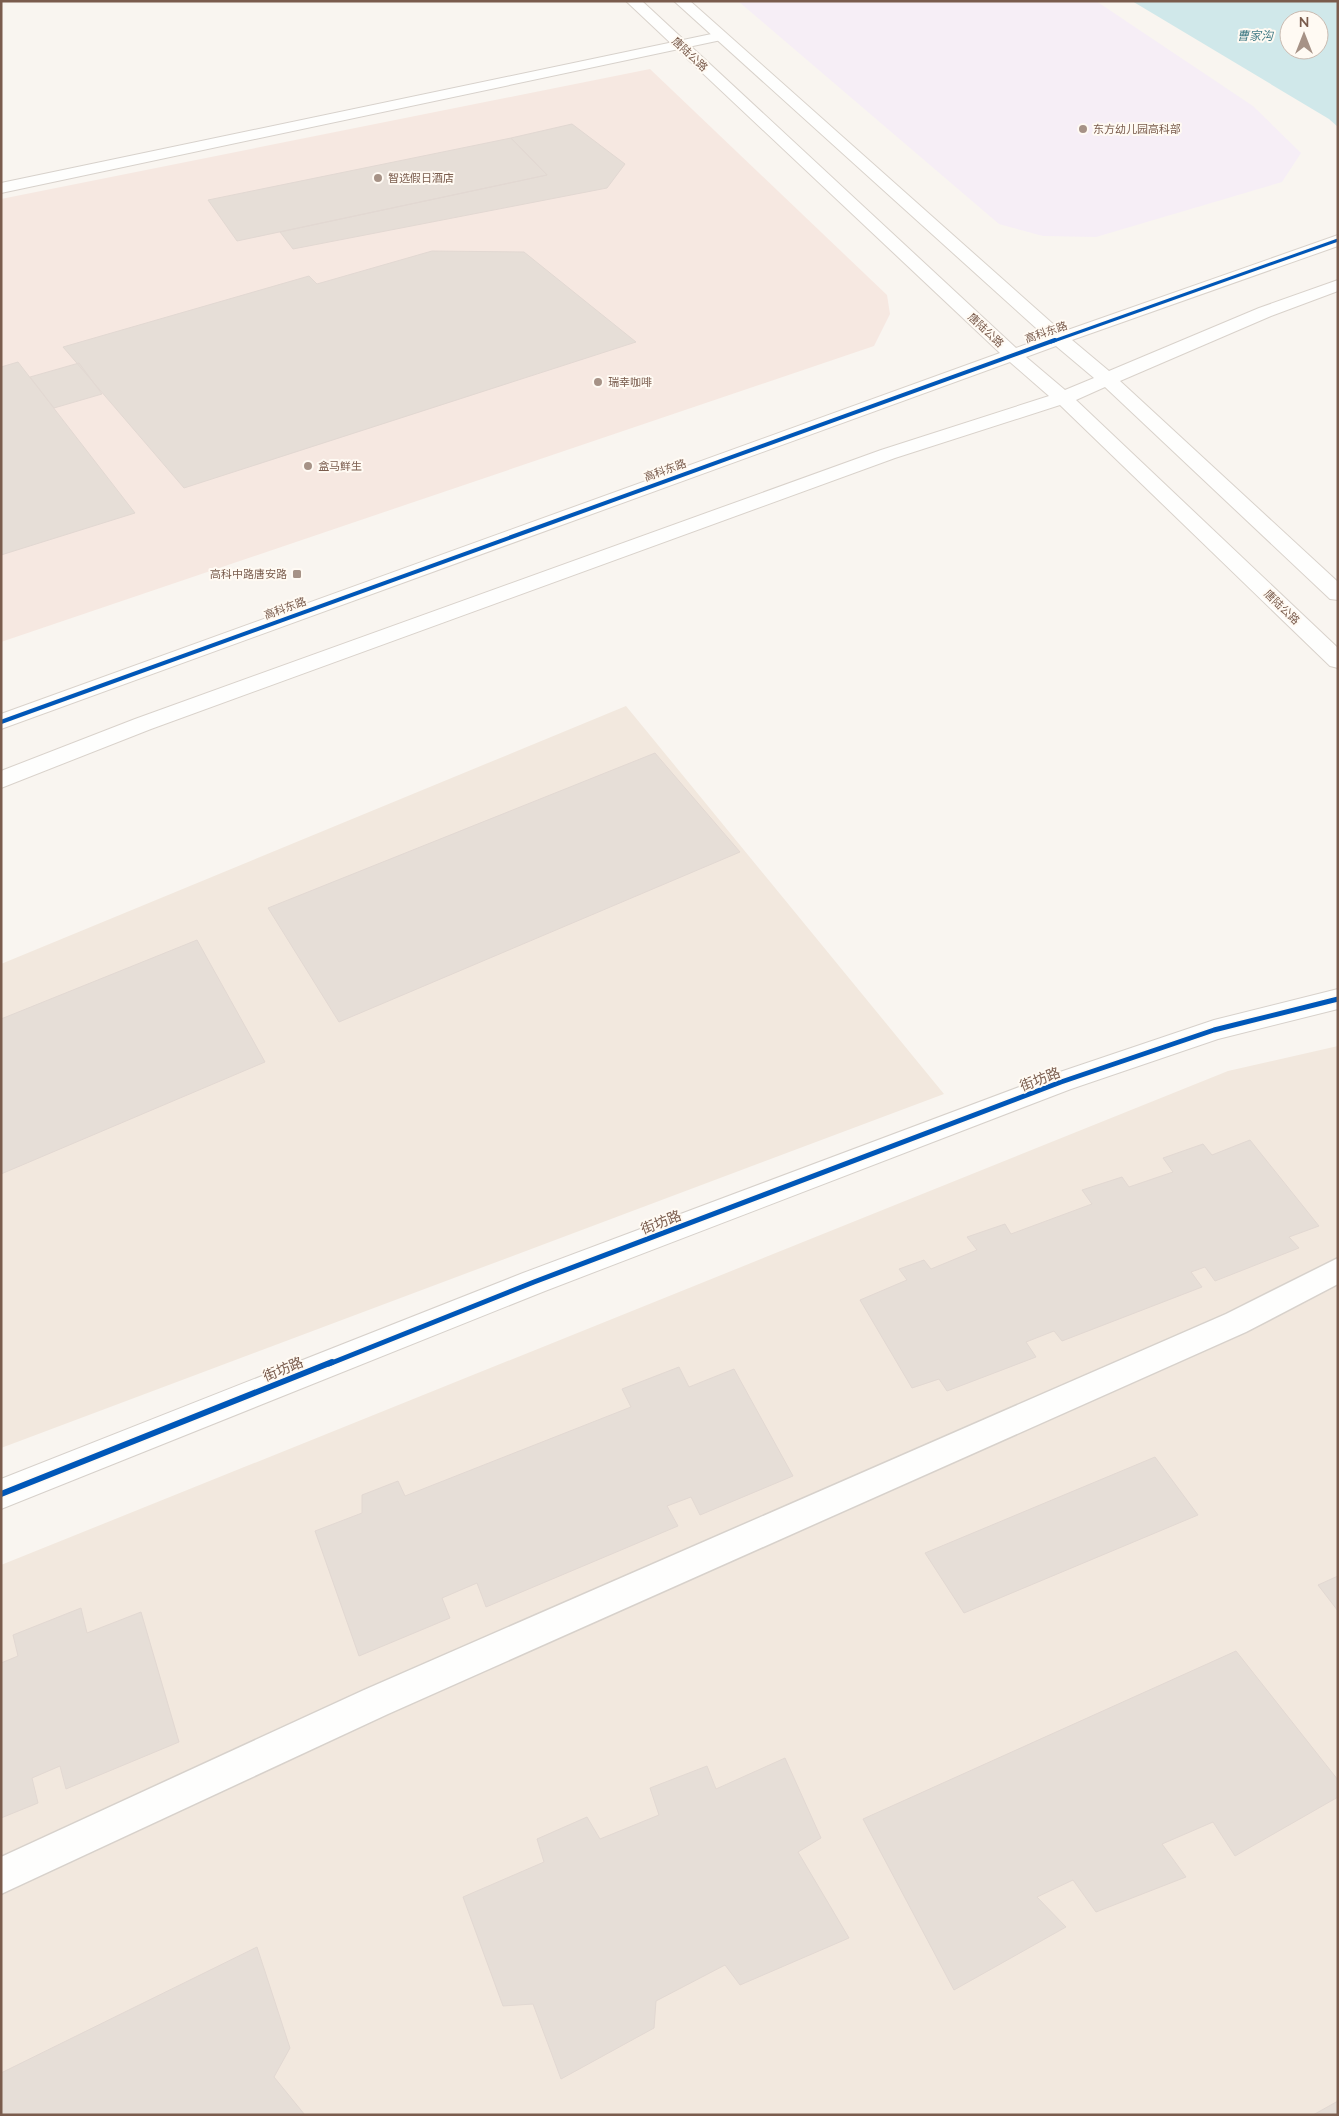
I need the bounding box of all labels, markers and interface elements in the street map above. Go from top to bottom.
north arrow [1279,10,1329,60]
text: N [1299,13,1309,31]
water label: 曹家沟 [1237,28,1275,43]
street label: 唐陆公路 [669,34,711,74]
place label: 东方幼儿园高科部 [1093,122,1181,136]
marker: 东方幼儿园高科部 [1077,123,1089,135]
place label: 智选假日酒店 [388,171,454,185]
marker: 智选假日酒店 [372,172,384,184]
street label: 唐陆公路 [965,310,1007,350]
street label: 高科东路 [1023,318,1069,346]
place label: 瑞幸咖啡 [608,375,652,389]
marker: 瑞幸咖啡 [592,376,604,388]
street label: 高科东路 [642,456,688,484]
place label: 盒马鲜生 [318,459,362,473]
marker: 盒马鲜生 [302,460,314,472]
place label: 高科中路唐安路 [210,567,287,581]
marker: 高科中路唐安路 [291,568,303,580]
street label: 唐陆公路 [1261,587,1303,627]
street label: 高科东路 [262,594,308,622]
street label: 街坊路 [1017,1063,1063,1095]
street label: 街坊路 [638,1206,684,1238]
street label: 街坊路 [260,1353,306,1385]

